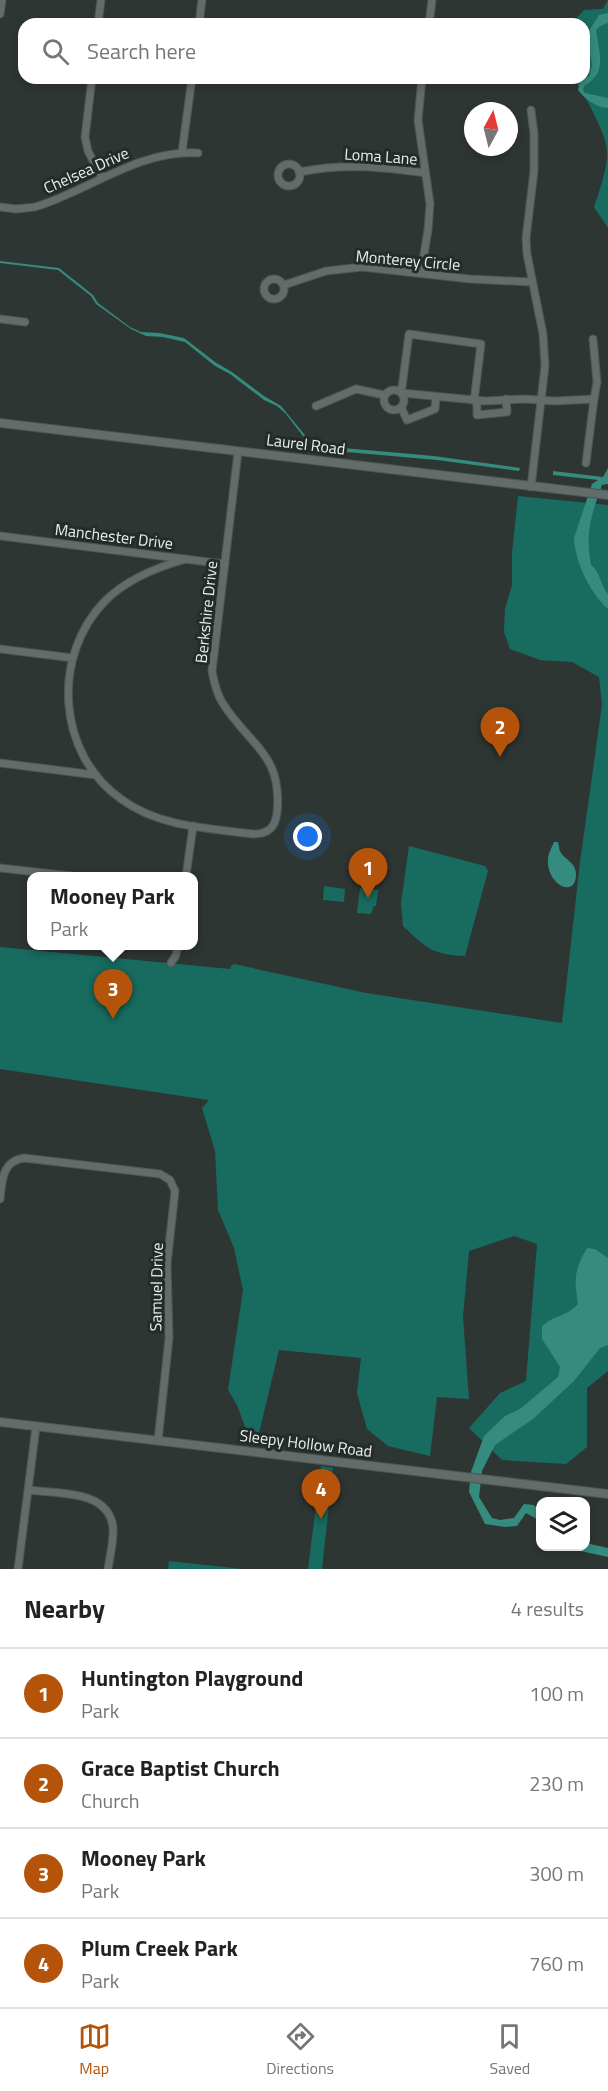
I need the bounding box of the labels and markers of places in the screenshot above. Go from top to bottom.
pin: 2 [480,708,520,757]
pin: 1 [348,848,388,898]
pin: 3 [94,970,132,1019]
pin: 4 [302,1470,340,1519]

